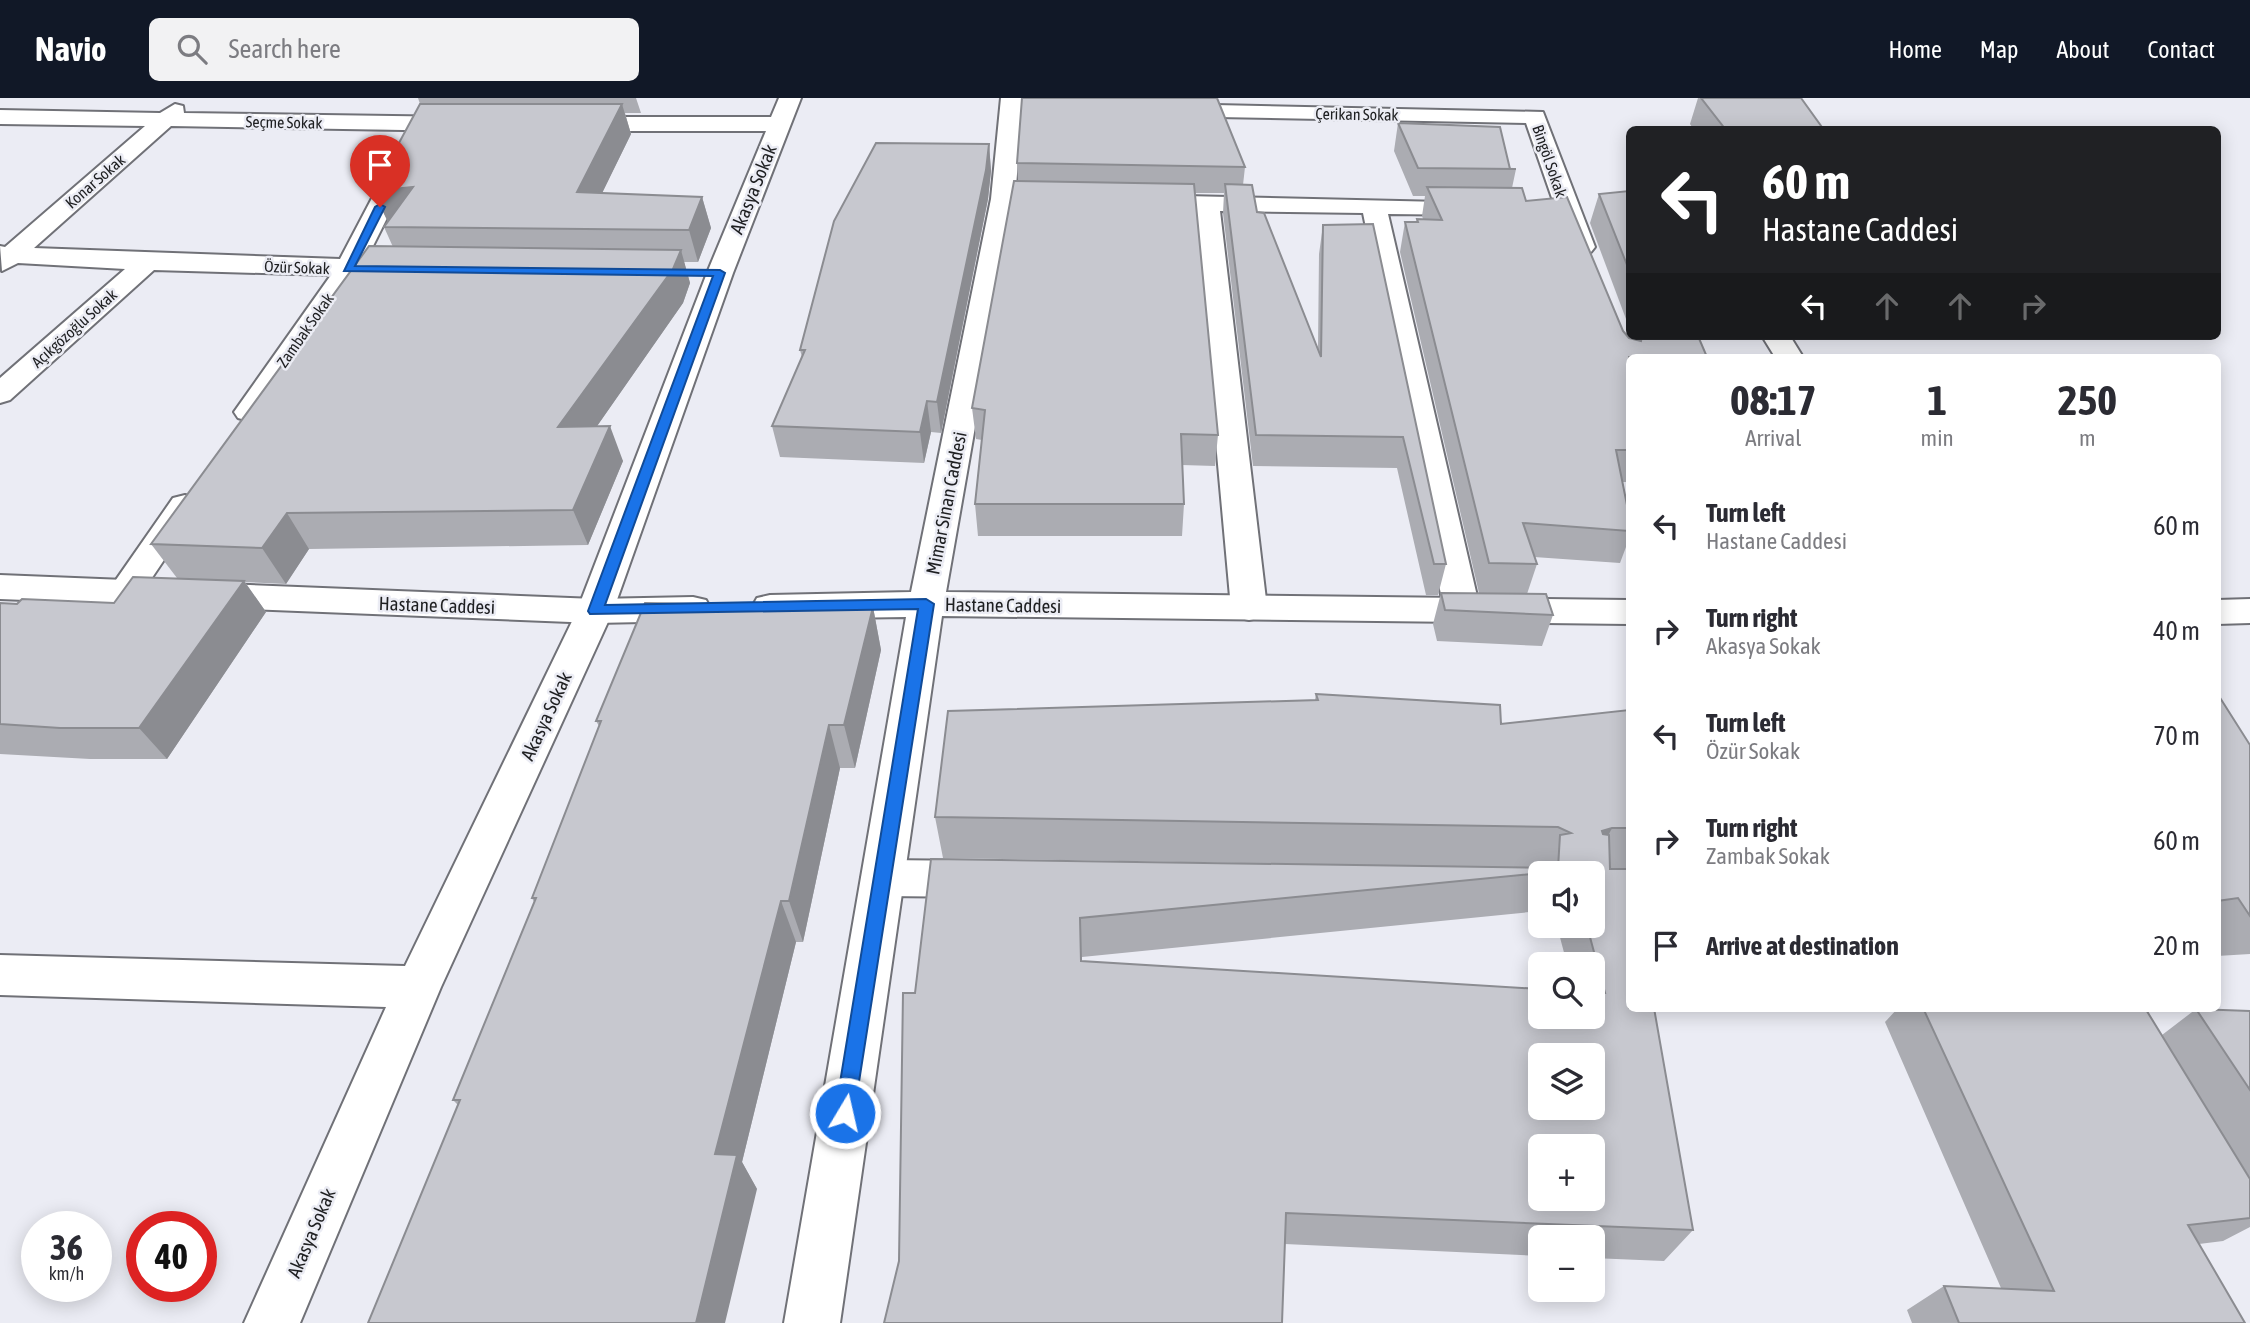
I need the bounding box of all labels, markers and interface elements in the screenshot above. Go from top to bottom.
search box [149,18,639,81]
text: Navio [35,30,107,68]
icon: search [173,30,211,68]
text: Search here [229,34,341,64]
text: Home [1888,36,1942,63]
text: Map [1980,36,2018,63]
text: About [2056,36,2109,63]
text: Contact [2147,36,2215,63]
street label: Çerikan Sokak [1315,104,1399,125]
street label: Seçme Sokak [246,112,322,133]
street label: Bingöl Sokak [1528,122,1571,200]
pin [350,135,410,207]
street label: Akasya Sokak [725,140,781,237]
icon: arrive [361,146,399,184]
street label: Konar Sokak [62,150,128,212]
text: 60 m [1762,153,1850,209]
icon: left [1647,154,1738,245]
text: Hastane Caddesi [1762,211,1958,248]
street label: Özür Sokak [264,257,330,277]
street label: Açıkgözoğlu Sokak [28,285,121,372]
icon: left [1795,287,1833,325]
icon: ahead [1868,287,1906,325]
icon: ahead [1941,287,1979,325]
icon: right [2014,287,2052,325]
street label: Zambak Sokak [273,290,337,370]
text: 08:17 [1730,376,1817,424]
text: 1 [1927,376,1947,424]
text: 250 [2058,376,2117,424]
text: Arrival [1745,425,1801,451]
text: min [1921,425,1954,451]
text: m [2079,425,2096,451]
street label: Mimar Sinan Caddesi [921,430,971,576]
text: Turn left [1706,498,1786,528]
icon: left [1647,507,1685,545]
text: 60 m [2153,511,2200,541]
text: Hastane Caddesi [1706,528,1847,554]
street label: Hastane Caddesi [378,592,496,618]
street label: Hastane Caddesi [945,593,1061,617]
text: Turn right [1706,603,1797,633]
icon: right [1647,612,1685,650]
text: 40 m [2153,616,2200,646]
text: Akasya Sokak [1706,633,1821,659]
street label: Akasya Sokak [516,668,576,764]
text: Turn left [1706,708,1786,738]
icon: left [1647,717,1685,755]
text: 70 m [2153,721,2200,751]
text: Özür Sokak [1706,738,1800,764]
text: Turn right [1706,813,1797,843]
icon: right [1647,822,1685,860]
text: 60 m [2153,826,2200,856]
text: Zambak Sokak [1706,843,1830,869]
map controls [1528,861,1605,1302]
button: sound [1528,861,1605,938]
icon: arrive [1647,927,1685,965]
text: Arrive at destination [1706,931,1899,961]
text: 20 m [2153,931,2200,961]
button: search [1528,952,1605,1029]
button: layers [1528,1043,1605,1120]
position arrow [808,1076,882,1150]
button: + [1528,1134,1605,1211]
street label: Akasya Sokak [282,1185,340,1281]
speed limit sign: 40 [126,1211,217,1302]
button: − [1528,1225,1605,1302]
text: 36 [50,1227,83,1267]
text: km/h [49,1263,84,1284]

